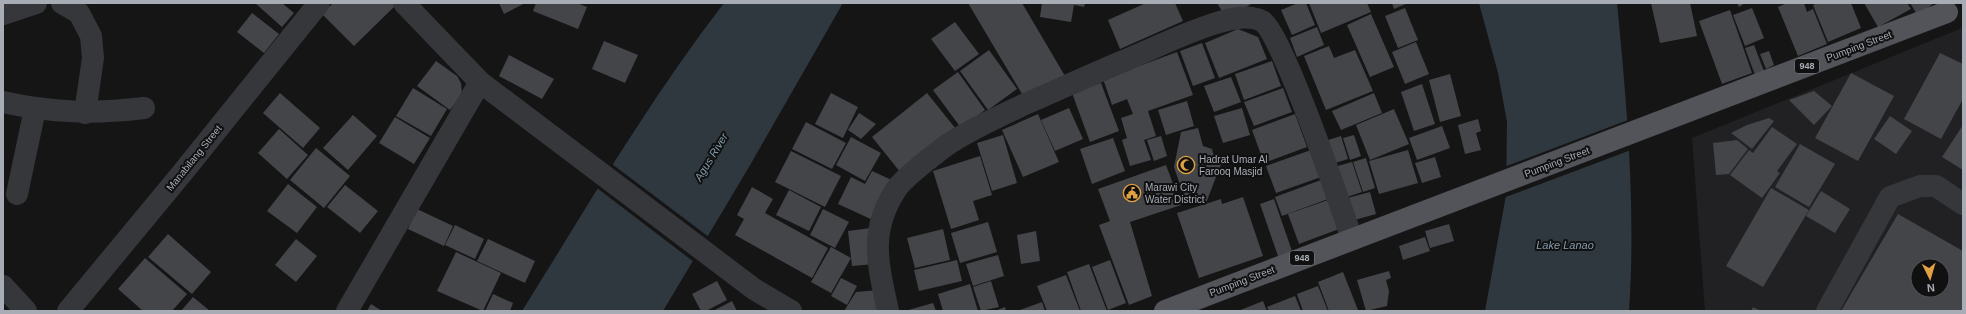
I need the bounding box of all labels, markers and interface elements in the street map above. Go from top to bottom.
street label: Pumping Street [1825,28,1893,63]
road number: 948 [1795,59,1819,73]
street label: Manabilang Street [164,123,224,193]
water label: Agus River [691,130,731,184]
street label: Pumping Street [1523,144,1591,179]
place label: Hadrat Umar Al Farooq Masjid [1199,154,1267,177]
mosque icon: Hadrat Umar Al Farooq Masjid [1176,155,1196,175]
place label: Marawi City Water District [1145,182,1205,205]
public building icon: Marawi City Water District [1122,183,1142,203]
water label: Lake Lanao [1536,239,1594,251]
road number: 948 [1290,251,1314,265]
north arrow [1910,258,1950,298]
street label: Pumping Street [1208,263,1276,298]
text: N [1926,282,1935,294]

